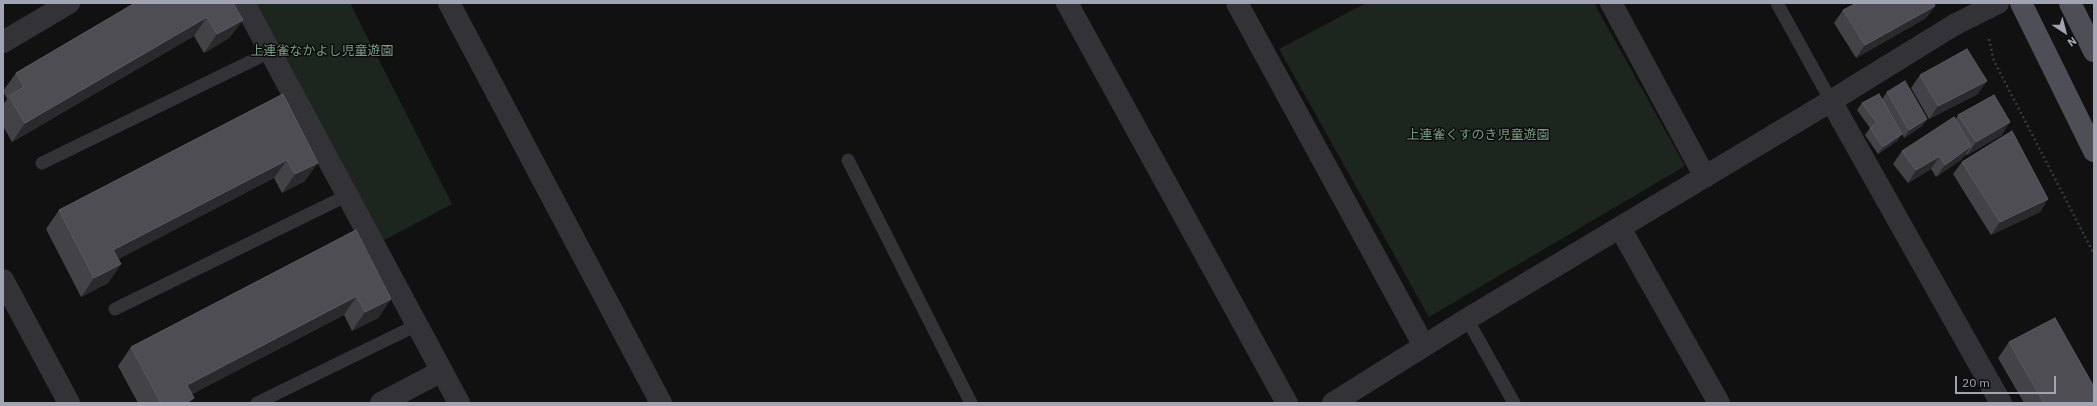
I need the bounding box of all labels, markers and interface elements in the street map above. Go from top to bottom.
north arrow [2045,12,2085,52]
text: N [2065,34,2079,50]
park label: 上連雀なかよし児童遊園 [251,43,393,59]
park label: 上連雀くすのき児童遊園 [1407,127,1549,143]
scale bar [1957,368,2058,394]
text: 20 m [1962,375,1990,390]

